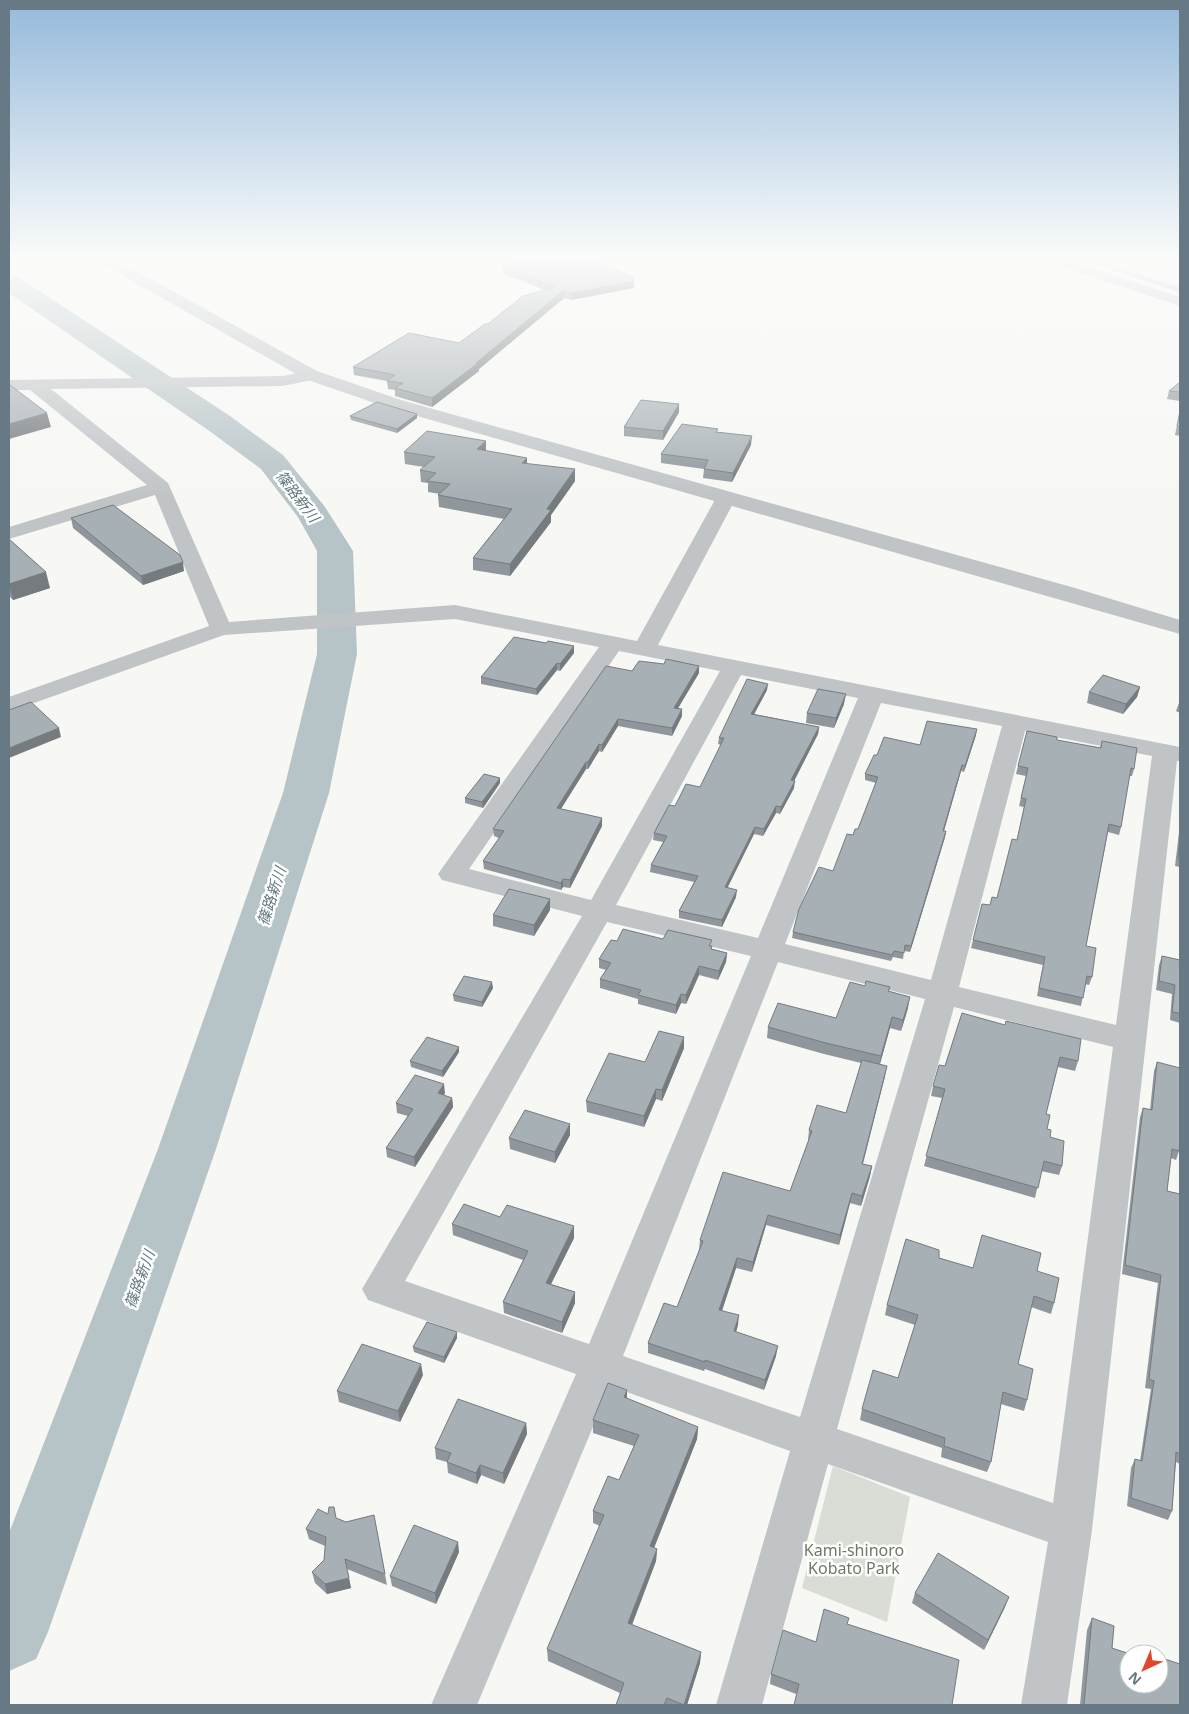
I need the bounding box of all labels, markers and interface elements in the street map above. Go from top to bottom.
water label: 篠路新川 [272,466,325,528]
water label: 篠路新川 [252,862,290,928]
water label: 篠路新川 [119,1246,159,1311]
park label: Kami-shinoro Kobato Park [804,1539,904,1579]
north arrow [1119,1644,1169,1694]
text: N [1124,1668,1145,1690]

